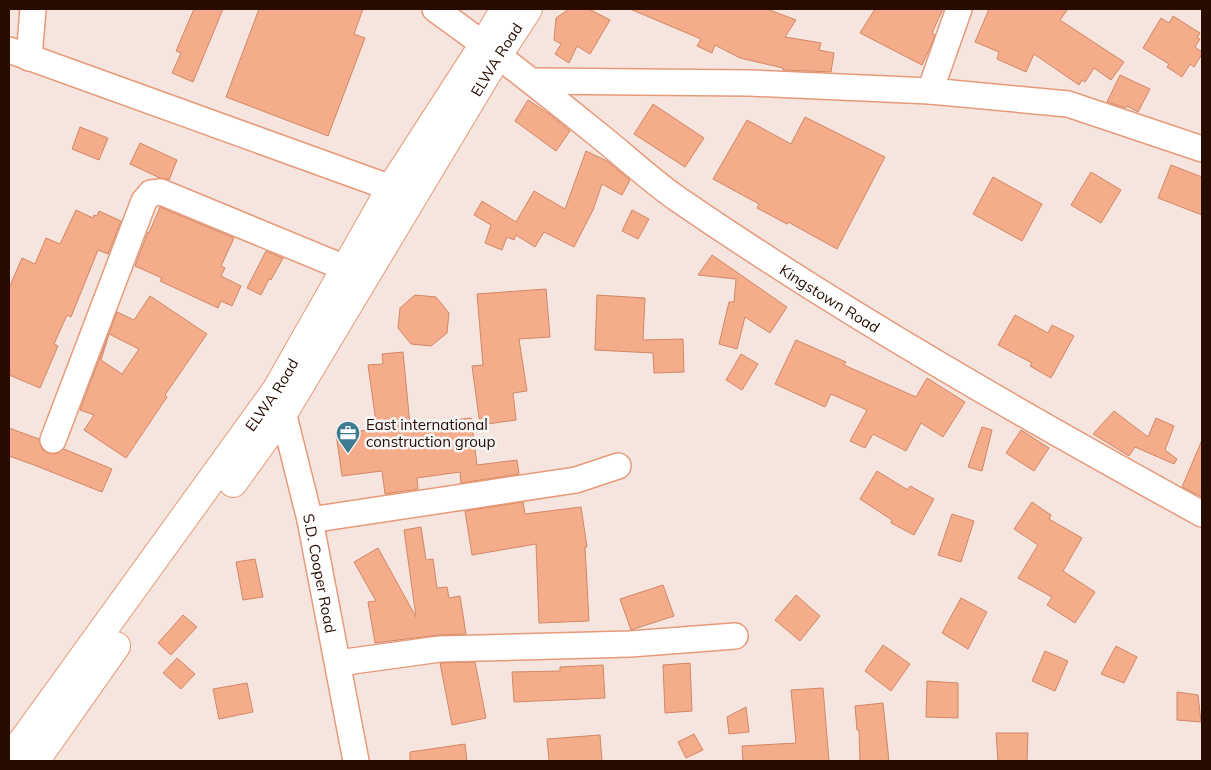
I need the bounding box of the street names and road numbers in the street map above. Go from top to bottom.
street label: ELWA Road [466,19,526,100]
street label: Kingstown Road [776,260,884,337]
street label: ELWA Road [240,355,302,435]
street label: S.D. Cooper Road [299,512,341,634]

